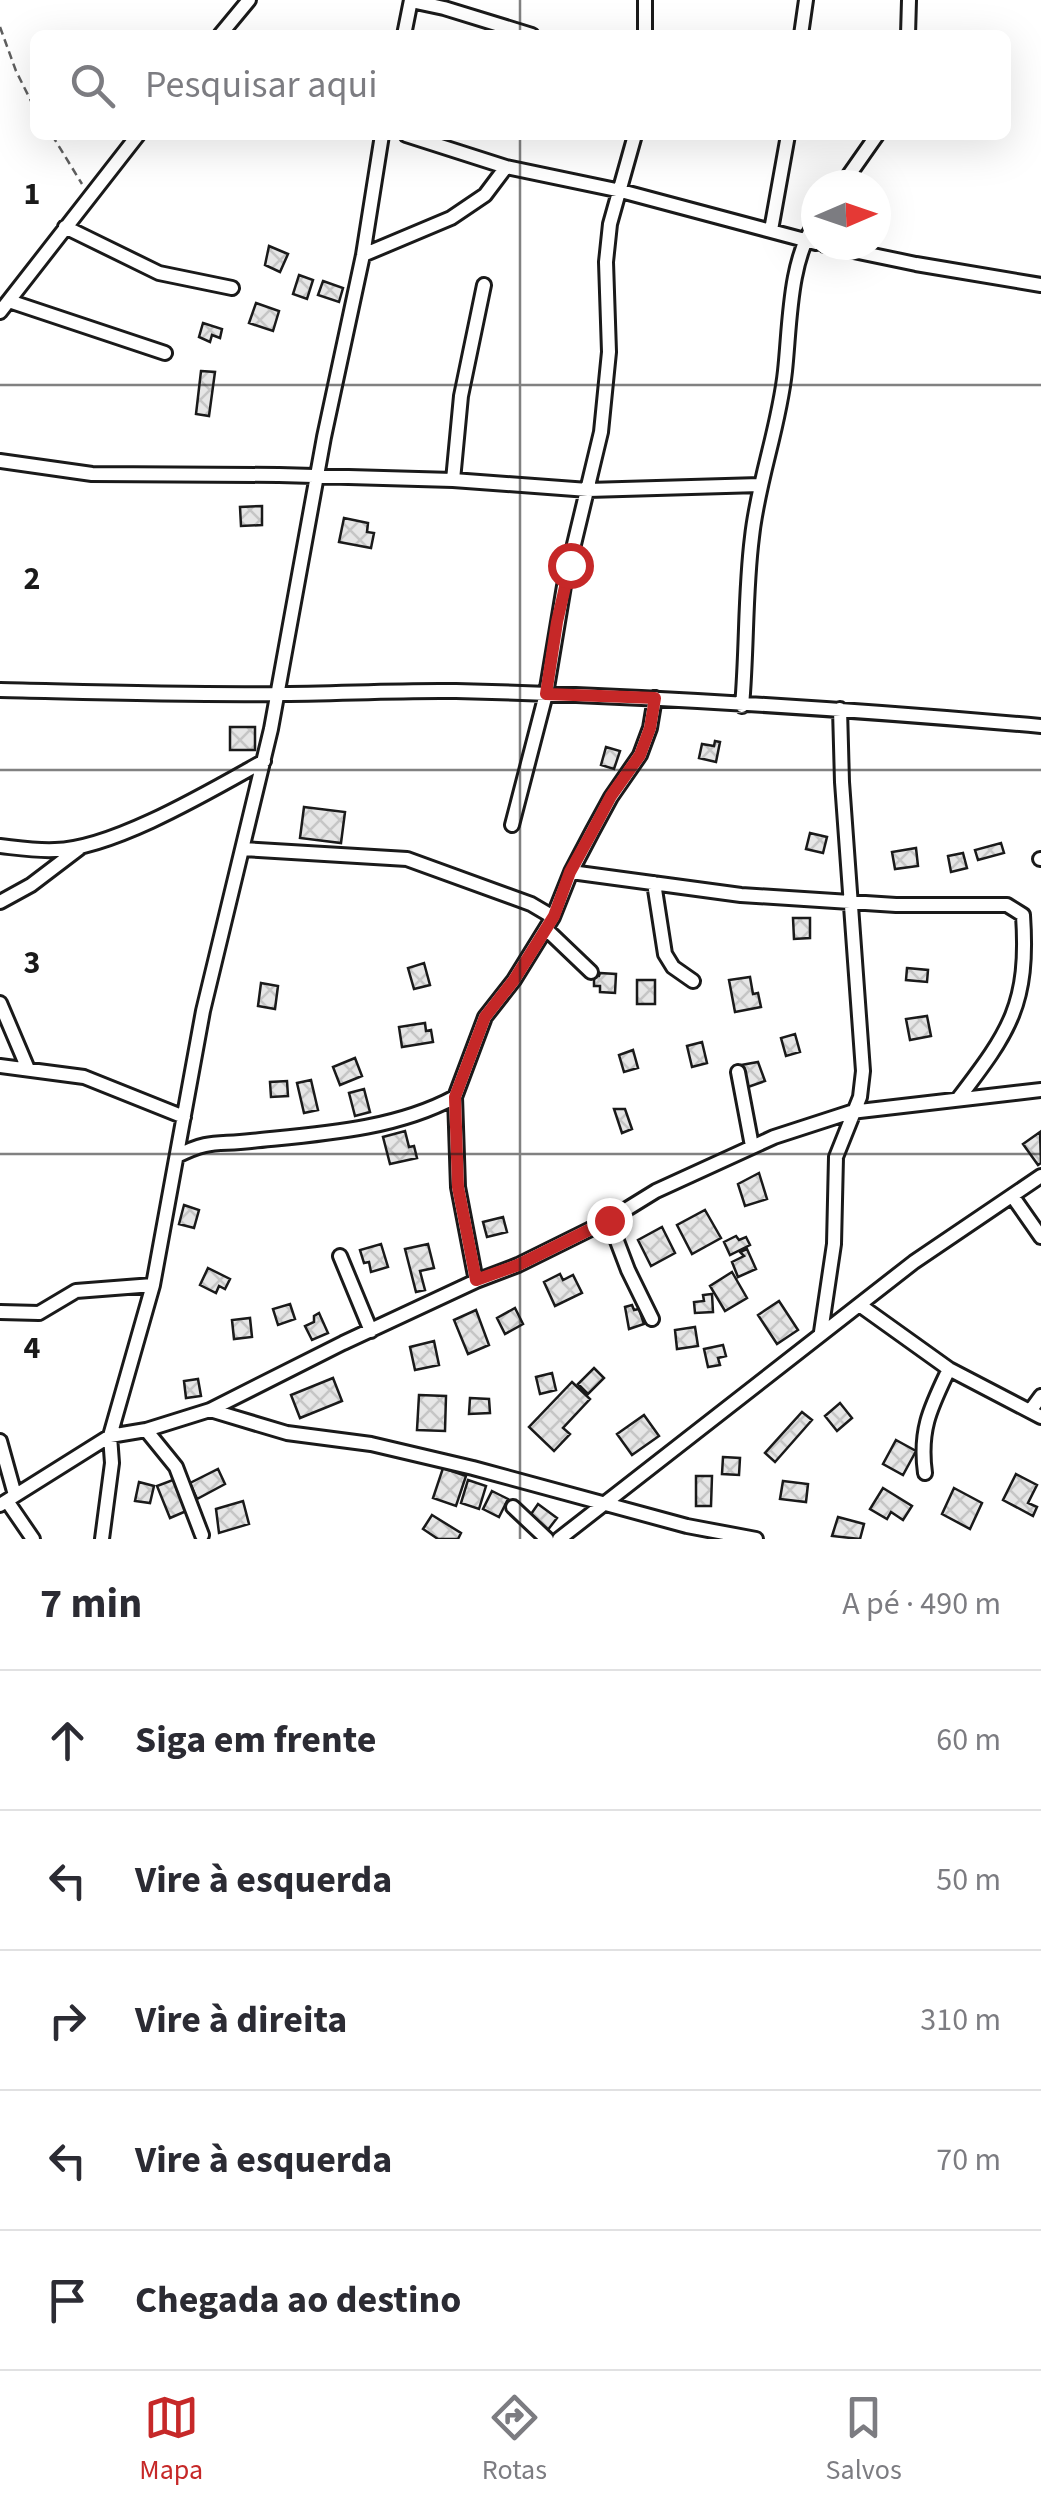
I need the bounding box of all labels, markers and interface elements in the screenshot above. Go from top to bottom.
search box [30,30,1011,140]
icon: search [65,58,120,113]
text: Pesquisar aqui [145,58,378,112]
north arrow [801,170,891,260]
text: 1 [24,171,40,217]
route start [548,543,594,589]
text: 2 [24,556,40,602]
text: 3 [24,940,40,986]
route end [587,1198,633,1244]
text: 4 [24,1325,41,1371]
text: 7 min [40,1574,142,1634]
text: A pé · 490 m [842,1581,1001,1627]
icon: ahead [40,1713,95,1768]
text: Siga em frente [135,1713,376,1767]
text: 60 m [936,1717,1001,1763]
icon: left [40,1853,95,1908]
text: Vire à esquerda [135,1853,392,1907]
text: 50 m [936,1857,1001,1903]
icon: right [40,1993,95,2048]
text: Vire à direita [135,1993,347,2047]
text: 310 m [920,1997,1001,2043]
icon: left [40,2133,95,2188]
text: Vire à esquerda [135,2133,392,2187]
text: 70 m [936,2137,1001,2183]
icon: arrive [40,2273,95,2328]
text: Chegada ao destino [135,2273,461,2327]
tab: Mapa [139,2390,203,2490]
tab: Rotas [482,2390,547,2490]
tab: Salvos [826,2390,902,2490]

